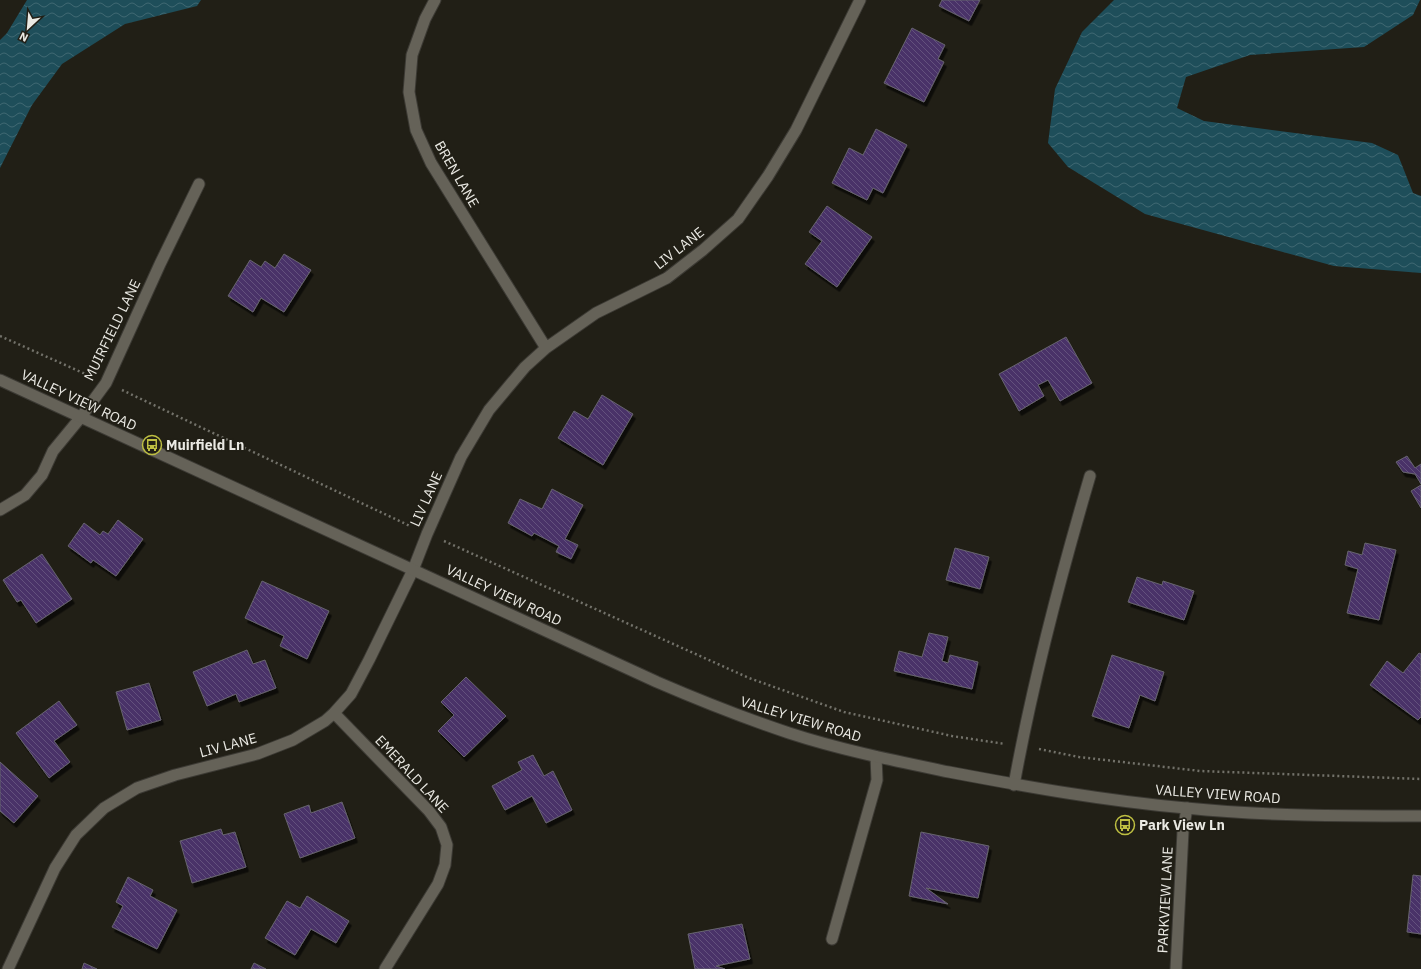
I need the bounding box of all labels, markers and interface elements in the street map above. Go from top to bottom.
north arrow [8,8,48,48]
text: N [17,29,30,45]
street label: BREN LANE [431,138,483,210]
street label: LIV LANE [650,223,708,273]
street label: MUIRFIELD LANE [80,276,144,384]
street label: VALLEY VIEW ROAD [18,365,140,435]
bus stop icon: Muirfield Ln [141,434,163,456]
place label: Muirfield Ln [166,436,244,454]
street label: LIV LANE [406,468,446,530]
street label: VALLEY VIEW ROAD [443,560,565,630]
street label: VALLEY VIEW ROAD [738,692,864,746]
street label: LIV LANE [197,729,259,761]
street label: EMERALD LANE [371,731,453,817]
street label: VALLEY VIEW ROAD [1155,781,1281,807]
bus stop icon: Park View Ln [1114,814,1136,836]
place label: Park View Ln [1139,816,1225,834]
street label: PARKVIEW LANE [1153,846,1177,954]

